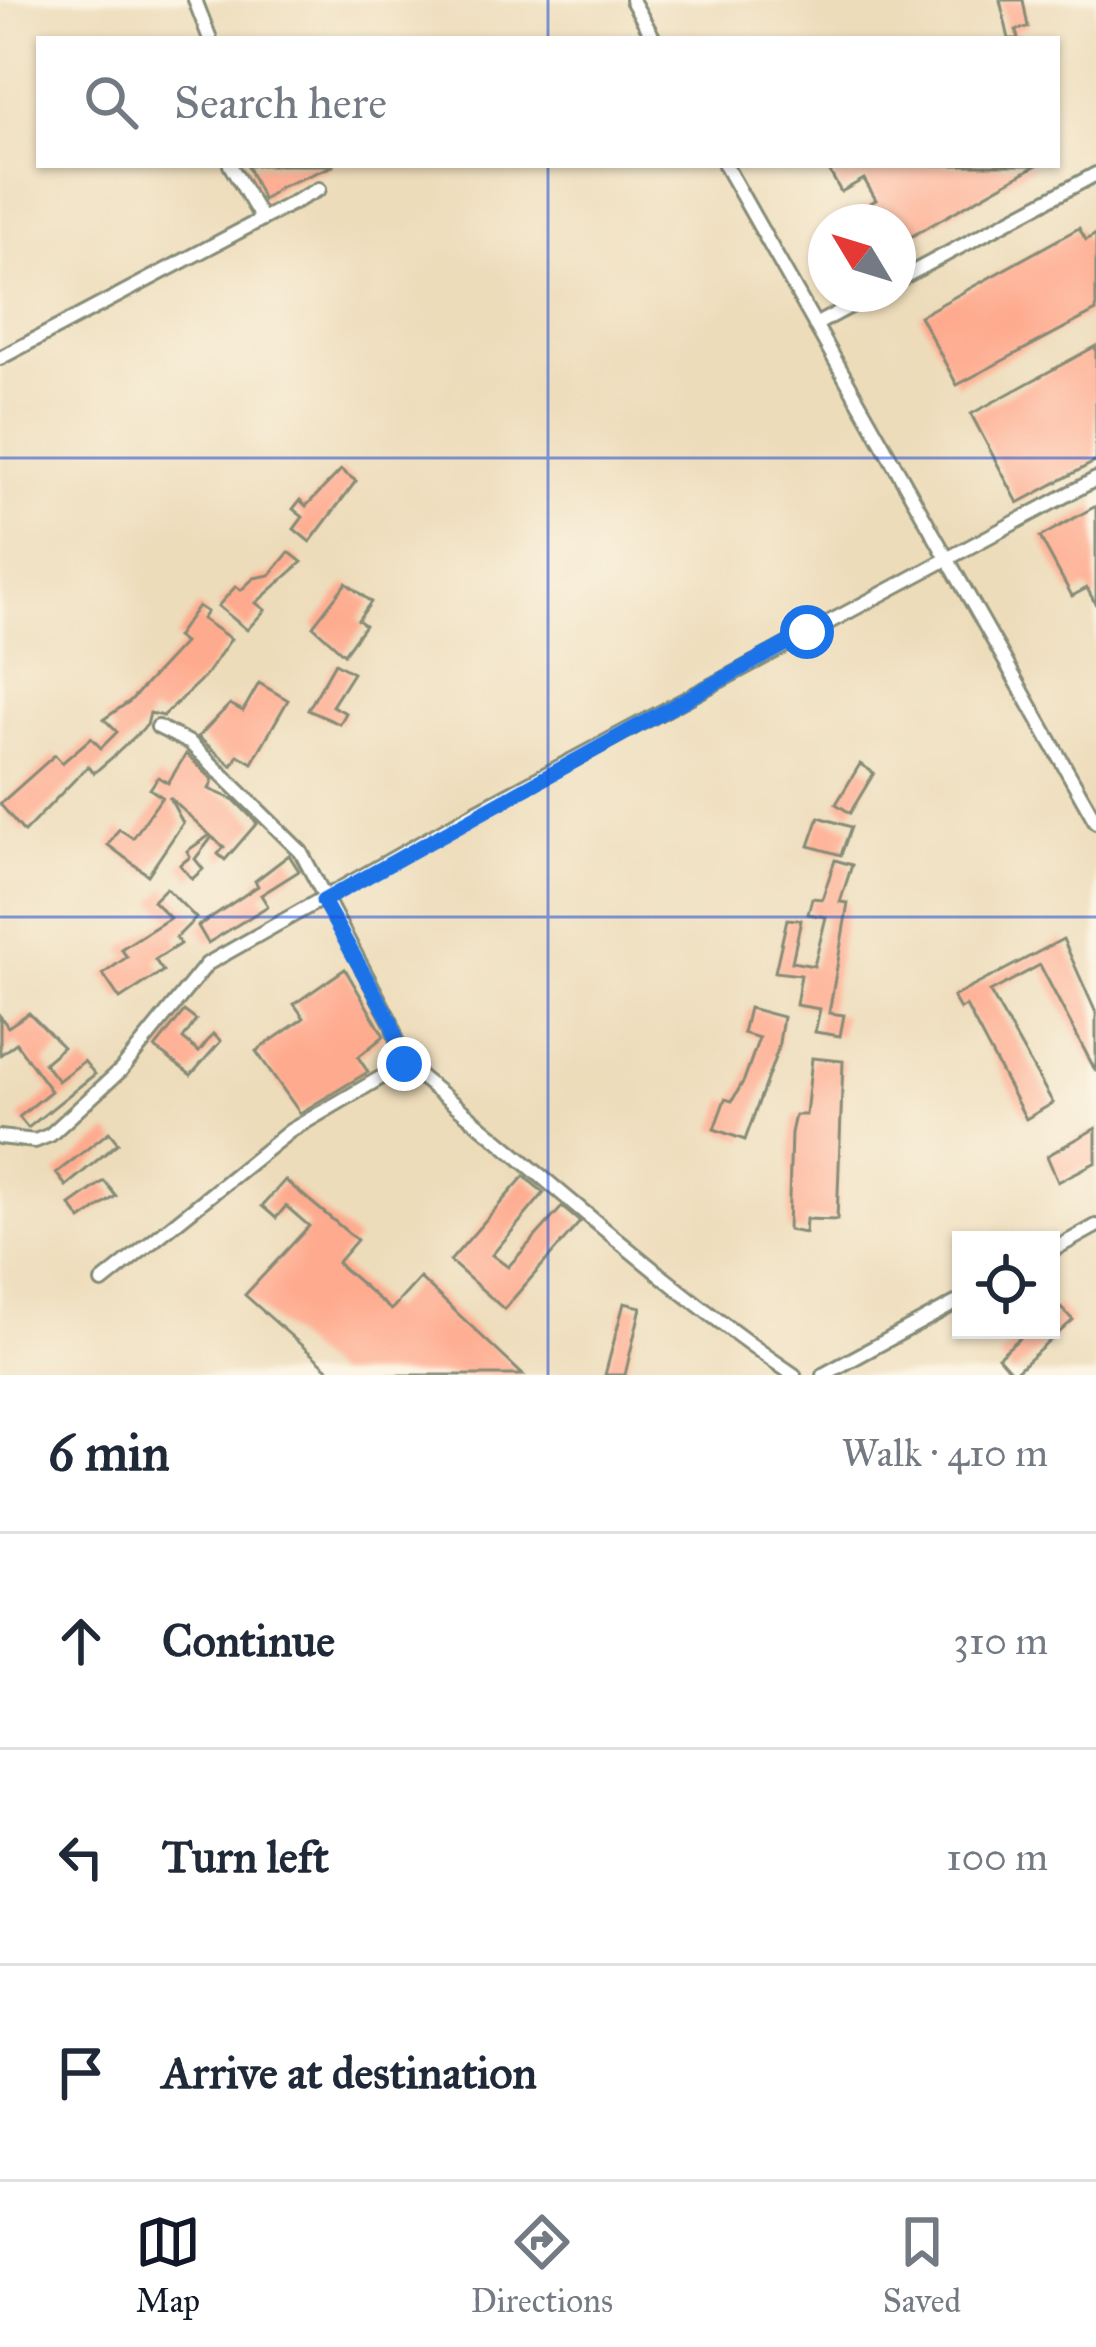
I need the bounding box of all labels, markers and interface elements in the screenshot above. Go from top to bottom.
search box [36,36,1060,168]
icon: search [78,69,144,135]
text: Search here [174,75,387,130]
north arrow [808,204,916,312]
route start [780,605,834,659]
route end [377,1037,431,1091]
map controls [952,1231,1060,1339]
button: locate [952,1231,1060,1339]
text: 6 min [48,1422,170,1484]
text: Walk · 410 m [842,1429,1048,1477]
icon: ahead [48,1608,114,1674]
text: Continue [162,1613,335,1668]
text: 310 m [953,1617,1048,1665]
icon: left [48,1824,114,1890]
text: Turn left [162,1829,329,1884]
text: 100 m [946,1833,1048,1881]
icon: arrive [48,2040,114,2106]
text: Arrive at destination [162,2045,537,2100]
tab: Map [135,2209,201,2321]
tab: Directions [471,2209,613,2321]
tab: Saved [883,2209,961,2321]

